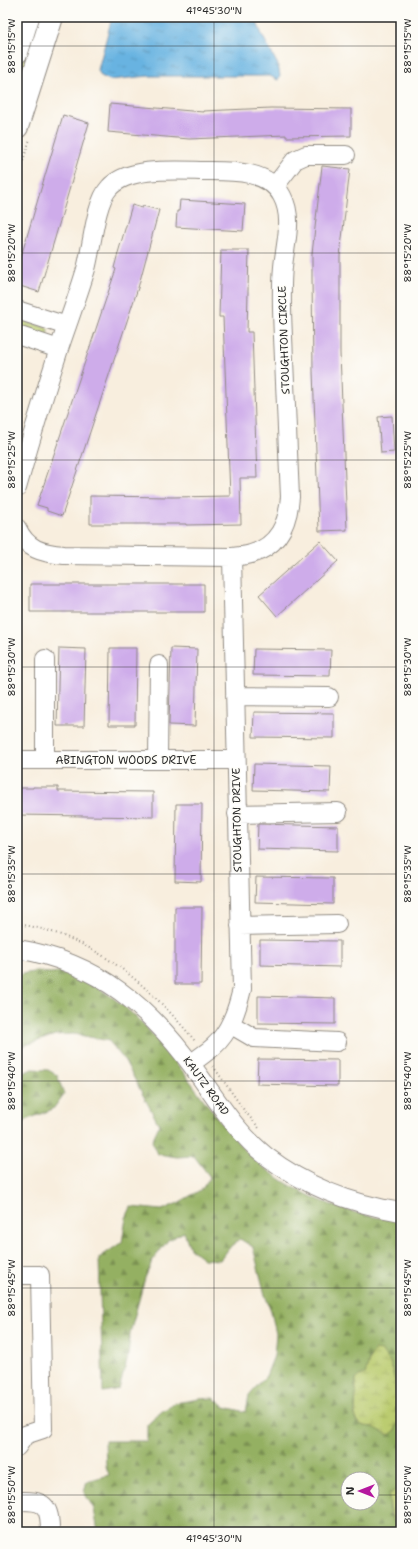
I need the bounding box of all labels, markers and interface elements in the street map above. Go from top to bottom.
text: 41°45'30"N [186,4,242,17]
text: 88°15'15"W [5,18,18,74]
text: 88°15'15"W [401,18,414,74]
text: 88°15'20"W [5,223,18,282]
text: 88°15'20"W [401,223,414,282]
street label: STOUGHTON CIRCLE [275,285,293,395]
text: 88°15'25"W [5,431,18,489]
text: 88°15'25"W [401,431,414,489]
text: 88°15'30"W [5,637,18,697]
text: 88°15'30"W [401,637,414,697]
street label: ABINGTON WOODS DRIVE [55,753,197,768]
street label: STOUGHTON DRIVE [229,767,245,872]
text: 88°15'35"W [5,845,18,903]
text: 88°15'35"W [401,845,414,903]
text: 88°15'40"W [5,1051,18,1110]
text: 88°15'40"W [401,1051,414,1110]
street label: KAUTZ ROAD [179,1053,233,1119]
text: 88°15'45"W [5,1259,18,1317]
text: 88°15'45"W [401,1259,414,1317]
text: 88°15'50"W [5,1465,18,1524]
text: 88°15'50"W [401,1465,414,1524]
north arrow [340,1471,380,1511]
text: N [343,1486,358,1495]
text: 41°45'30"N [186,1532,242,1545]

